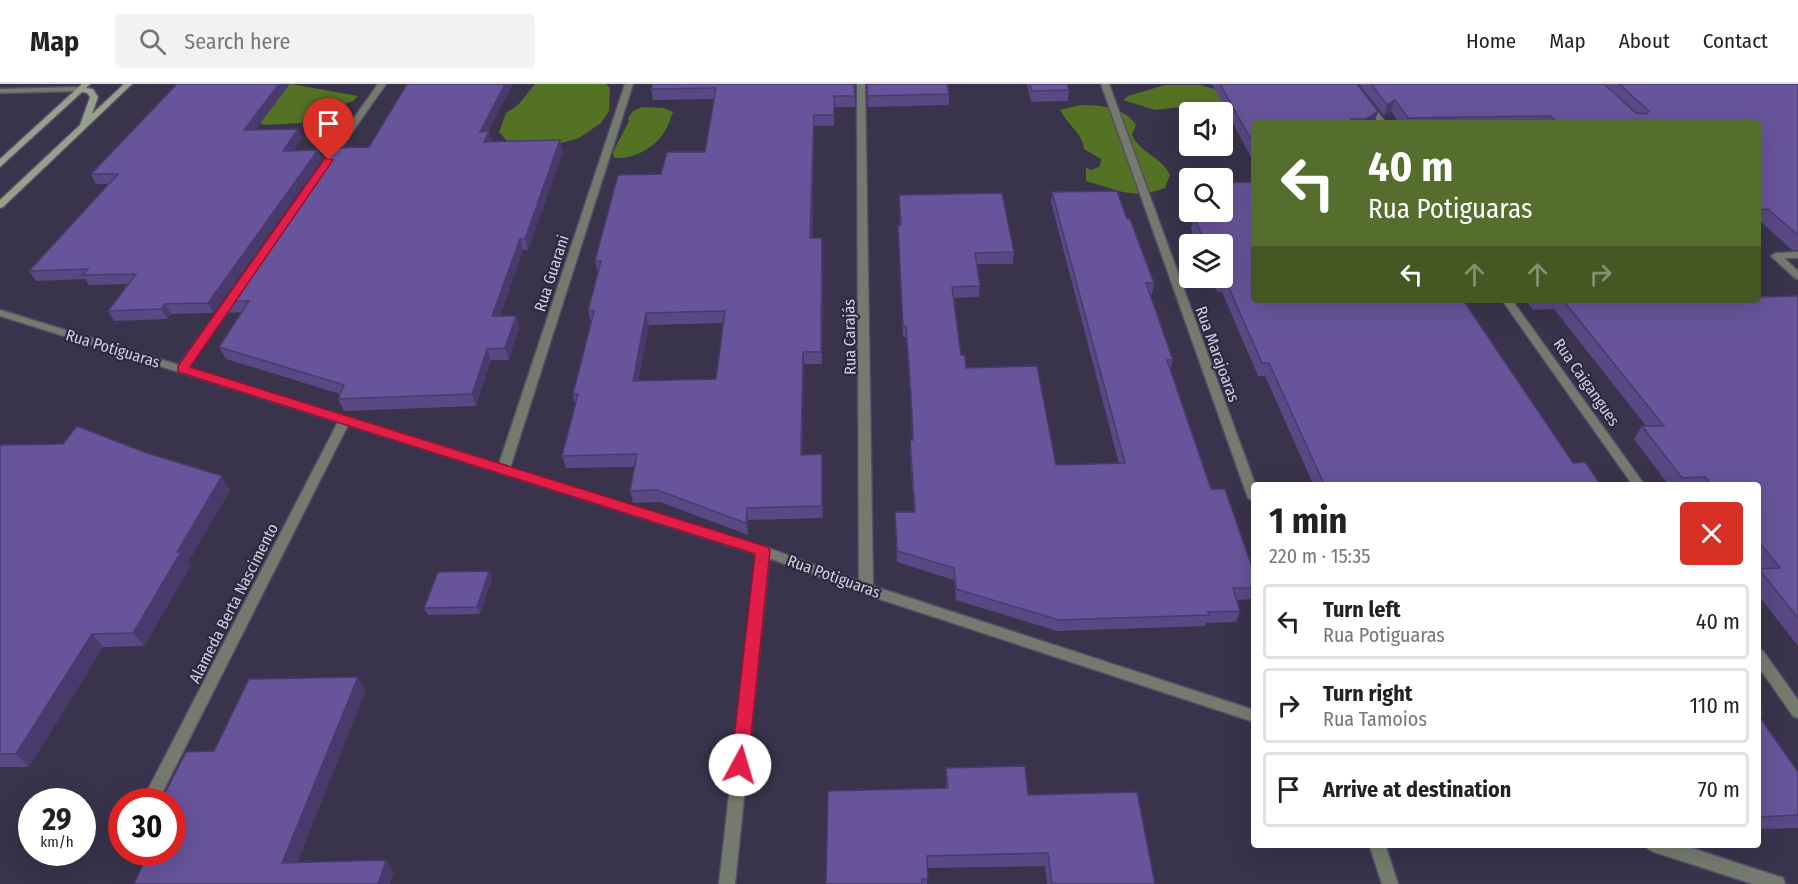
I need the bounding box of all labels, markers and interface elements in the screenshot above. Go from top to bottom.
search box [115,14,535,68]
text: Map [30,25,79,58]
icon: search [136,25,169,58]
text: Search here [184,28,290,55]
text: Home [1466,28,1516,54]
text: Map [1549,28,1586,54]
text: About [1619,28,1670,54]
text: Contact [1703,28,1768,54]
pin [303,98,354,160]
map controls [1179,102,1233,288]
button: sound [1179,102,1233,156]
icon: arrive [312,107,345,140]
text: 40 m [1368,142,1453,192]
icon: left [1269,144,1347,222]
button: search [1179,168,1233,222]
text: Rua Potiguaras [1368,193,1532,225]
street label: Rua Guarani [530,232,573,314]
button: layers [1179,234,1233,288]
icon: left [1395,258,1428,291]
icon: ahead [1458,258,1491,291]
icon: ahead [1521,258,1554,291]
icon: right [1584,258,1617,291]
street label: Rua Carajás [839,299,860,375]
street label: Rua Marajoaras [1191,304,1244,405]
street label: Rua Potiguaras [63,325,162,372]
street label: Rua Caigangues [1549,335,1624,430]
text: 1 min [1269,499,1347,543]
button: close [1680,502,1743,565]
street label: Alameda Berta Nascimento [185,520,282,686]
text: 220 m · 15:35 [1269,544,1370,568]
street label: Rua Potiguaras [785,551,883,602]
text: Turn left [1323,596,1401,623]
icon: left [1272,605,1305,638]
text: 40 m [1696,608,1740,635]
text: Rua Potiguaras [1323,623,1445,647]
text: Turn right [1323,680,1412,707]
icon: right [1272,689,1305,722]
text: 110 m [1690,692,1740,719]
text: Rua Tamoios [1323,707,1427,731]
position arrow [708,733,772,797]
icon: arrive [1272,773,1305,806]
text: Arrive at destination [1323,776,1511,803]
text: 70 m [1698,776,1740,803]
speed limit sign: 30 [108,788,186,866]
text: 29 [42,802,72,838]
text: km/h [40,833,74,851]

